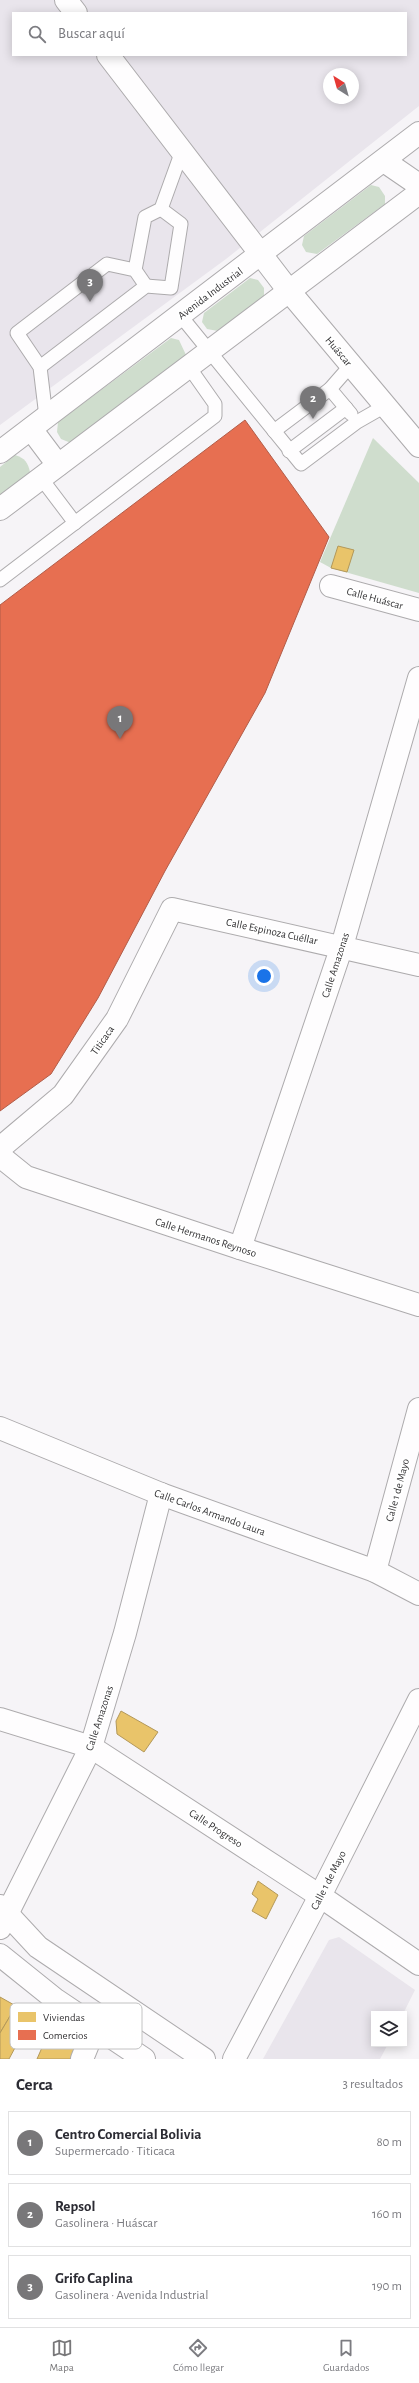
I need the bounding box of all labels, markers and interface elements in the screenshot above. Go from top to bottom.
search box [12,12,407,56]
icon: search [26,23,48,45]
text: Buscar aquí [58,26,125,41]
north arrow [323,68,359,104]
street label: Avenida Industrial [176,266,245,321]
pin: 3 [77,269,103,302]
street label: Huáscar [323,334,354,369]
pin: 2 [300,386,326,419]
street label: Calle Huáscar [345,586,405,611]
pin: 1 [107,706,133,739]
street label: Calle Espinoza Cuéllar [225,916,319,947]
street label: Calle Amazonas [320,931,351,999]
your location [254,966,274,986]
street label: Titicaca [89,1024,116,1057]
street label: Calle Hermanos Reynoso [154,1216,258,1259]
street label: Calle 1 de Mayo [384,1457,411,1523]
street label: Calle Carlos Armando Laura [153,1487,267,1538]
street label: Calle Amazonas [84,1684,115,1752]
street label: Calle Progreso [187,1807,244,1850]
street label: Calle 1 de Mayo [309,1849,348,1912]
legend [10,2003,142,2049]
map controls [371,2011,407,2047]
button: layers [371,2011,407,2047]
text: Viviendas [43,2012,85,2023]
text: Comercios [43,2030,88,2041]
text: Cerca [16,2076,53,2093]
text: 3 resultados [343,2078,403,2091]
text: Centro Comercial Bolivia [55,2127,202,2142]
text: 1 [28,2136,32,2149]
text: 80 m [376,2136,402,2149]
text: Supermercado · Titicaca [55,2145,175,2158]
text: Repsol [55,2199,95,2214]
text: 2 [27,2208,33,2221]
text: 160 m [372,2208,402,2221]
text: Gasolinera · Huáscar [55,2217,157,2230]
text: Grifo Caplina [55,2271,133,2286]
text: 3 [27,2280,33,2293]
text: 190 m [372,2280,402,2293]
text: Gasolinera · Avenida Industrial [55,2289,209,2302]
tab: Mapa [50,2337,74,2374]
tab: Cómo llegar [173,2337,224,2374]
tab: Guardados [323,2337,369,2374]

